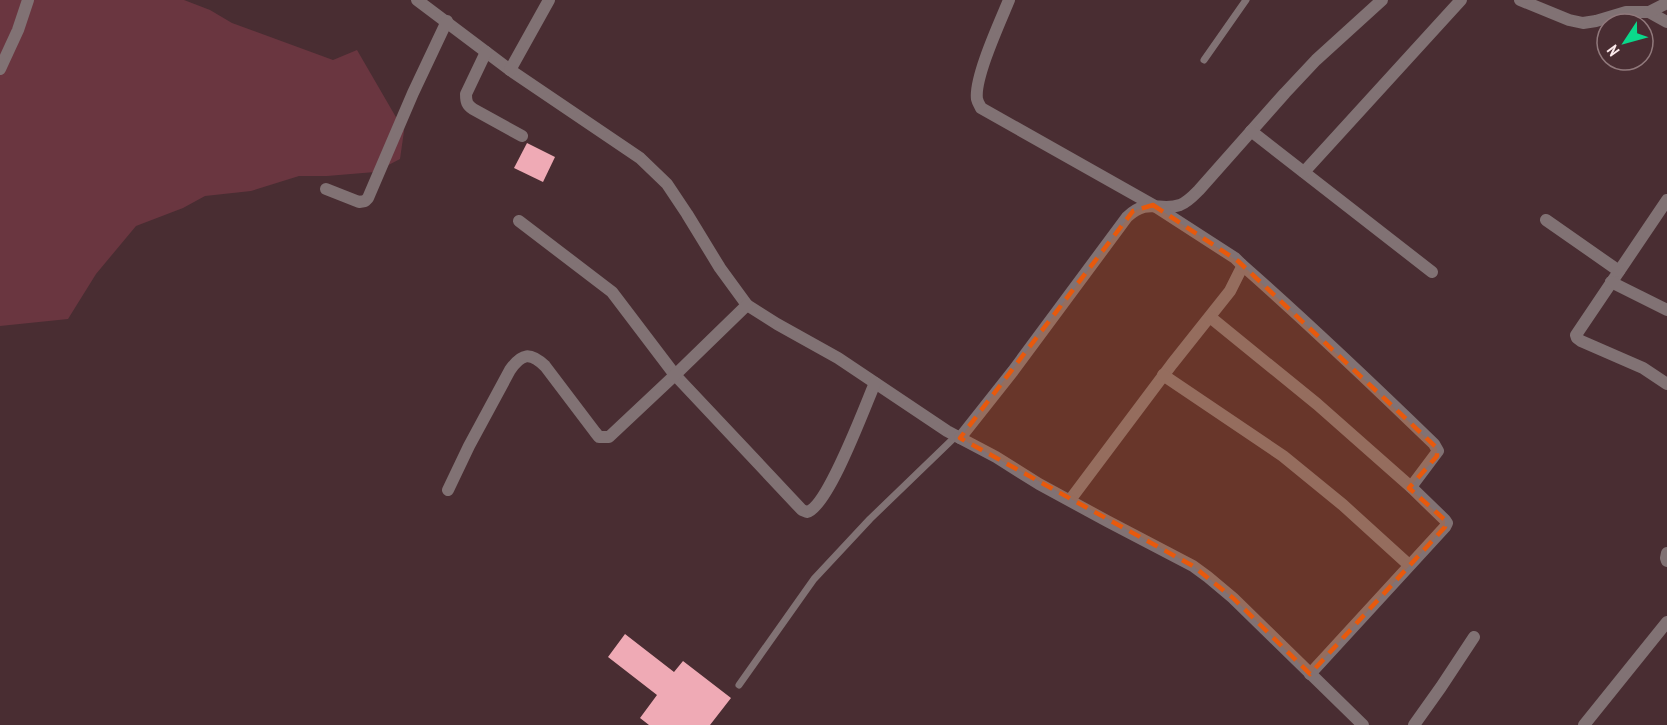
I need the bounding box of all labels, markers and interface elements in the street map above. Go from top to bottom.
north arrow [1595,12,1655,72]
text: N [1602,41,1623,60]

